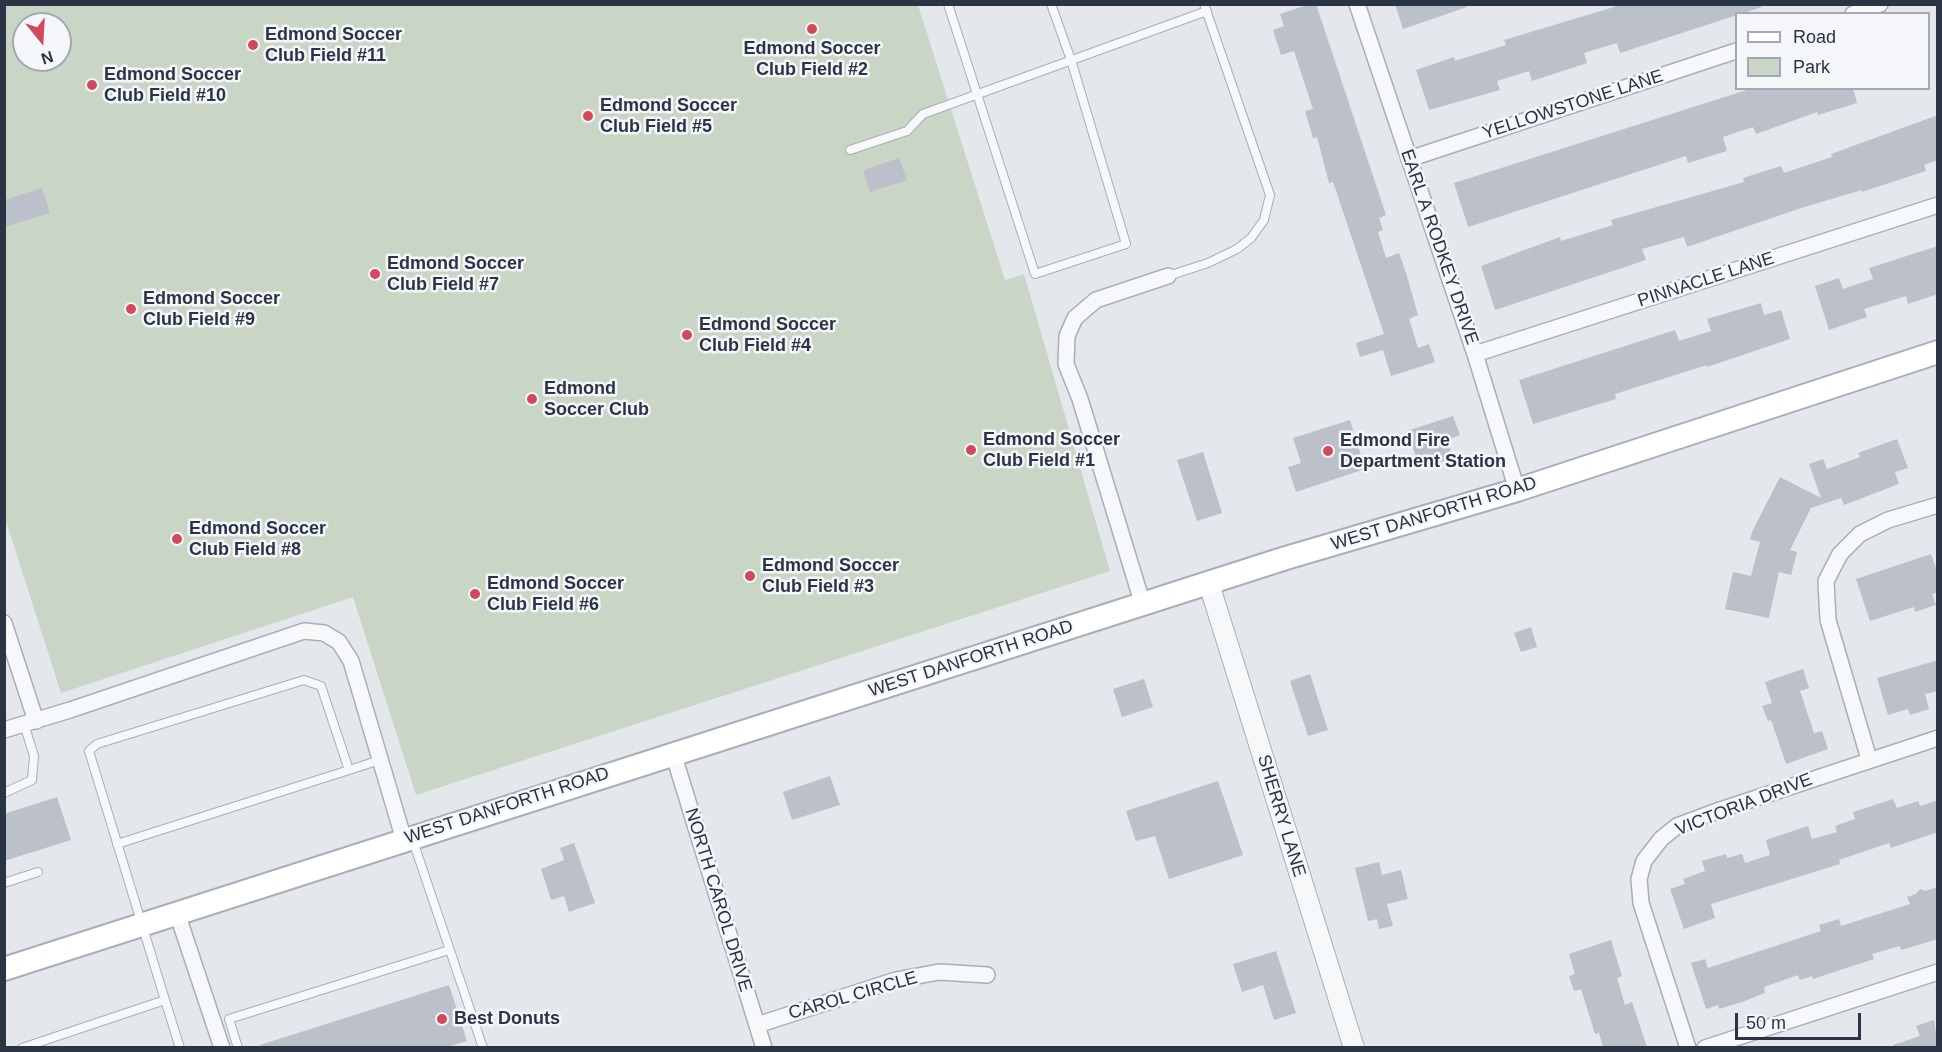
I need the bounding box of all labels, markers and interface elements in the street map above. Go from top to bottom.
north arrow [12,12,72,72]
legend [1735,12,1930,90]
marker: Edmond Soccer Club Field #2 [805,22,819,36]
place label: Edmond Soccer Club Field #11 [265,24,402,66]
text: Road [1793,27,1836,47]
marker: Edmond Soccer Club Field #11 [246,38,260,52]
place label: Edmond Soccer Club Field #2 [743,38,881,80]
text: N [39,48,55,68]
text: Park [1793,57,1830,77]
place label: Edmond Soccer Club Field #10 [104,64,241,106]
street label: YELLOWSTONE LANE [1480,66,1666,144]
marker: Edmond Soccer Club Field #10 [85,78,99,92]
place label: Edmond Soccer Club Field #5 [600,95,737,138]
marker: Edmond Soccer Club Field #5 [581,109,595,123]
street label: EARL A RODKEY DRIVE [1395,147,1483,347]
street label: PINNACLE LANE [1635,248,1777,312]
place label: Edmond Soccer Club Field #7 [387,253,524,296]
marker: Edmond Soccer Club Field #7 [368,267,382,281]
place label: Edmond Soccer Club Field #9 [143,288,280,330]
marker: Edmond Soccer Club Field #9 [124,302,138,316]
place label: Edmond Soccer Club Field #4 [699,314,836,356]
marker: Edmond Soccer Club Field #4 [680,328,694,342]
place label: Edmond Soccer Club [544,378,649,420]
marker: Edmond Soccer Club [525,392,539,406]
place label: Edmond Soccer Club Field #1 [983,429,1120,472]
place label: Edmond Fire Department Station [1340,430,1506,472]
marker: Edmond Soccer Club Field #1 [964,443,978,457]
marker: Edmond Fire Department Station [1321,444,1335,458]
street label: WEST DANFORTH ROAD [1329,472,1539,556]
place label: Edmond Soccer Club Field #8 [189,518,326,560]
marker: Edmond Soccer Club Field #8 [170,532,184,546]
place label: Edmond Soccer Club Field #3 [762,555,899,598]
marker: Edmond Soccer Club Field #3 [743,569,757,583]
place label: Edmond Soccer Club Field #6 [487,573,624,616]
marker: Edmond Soccer Club Field #6 [468,587,482,601]
street label: WEST DANFORTH ROAD [866,616,1076,702]
street label: SHERRY LANE [1252,752,1310,880]
street label: WEST DANFORTH ROAD [402,763,612,849]
street label: VICTORIA DRIVE [1673,769,1815,841]
street label: NORTH CAROL DRIVE [680,806,756,994]
street label: CAROL CIRCLE [786,967,920,1025]
scale bar [1738,1001,1864,1039]
place label: Best Donuts [454,1008,560,1030]
marker: Best Donuts [435,1012,449,1026]
text: 50 m [1746,1013,1786,1033]

